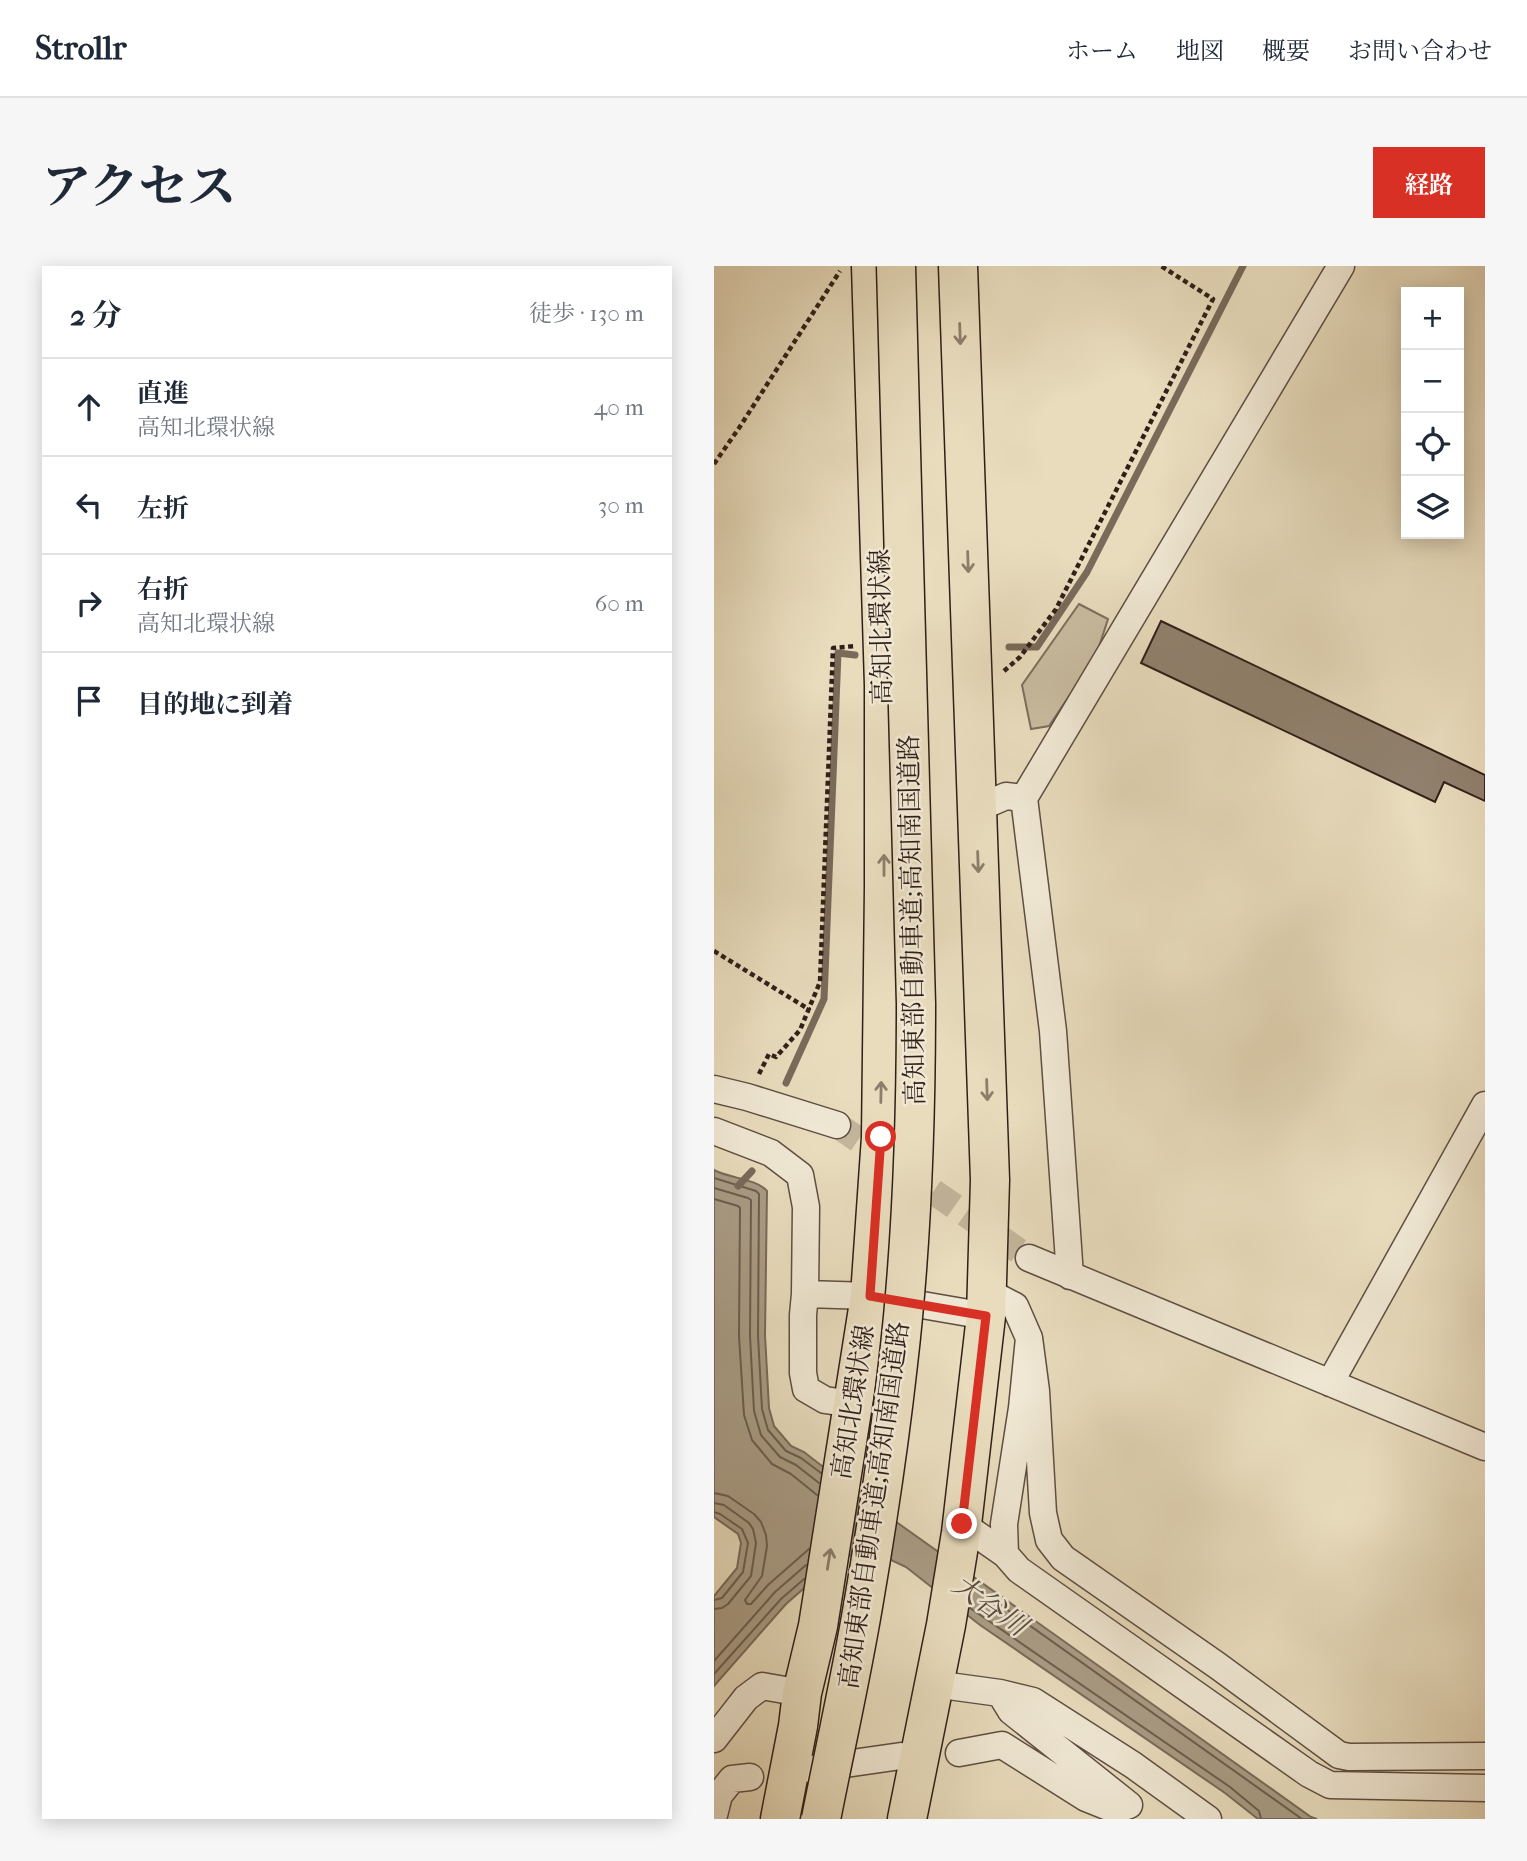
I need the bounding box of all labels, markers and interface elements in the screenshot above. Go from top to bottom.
text: Strollr [35,29,126,68]
text: ホーム [1066,37,1138,65]
text: 地図 [1176,37,1224,65]
text: 概要 [1262,37,1310,65]
text: お問い合わせ [1348,37,1492,65]
button: 経路 [1373,147,1485,218]
text: アクセス [42,158,237,216]
map controls [1401,287,1464,539]
button: + [1401,287,1464,350]
text: 2 分 [70,298,122,333]
text: 徒歩 · 130 m [529,300,644,327]
one-way arrow [954,322,967,345]
button: − [1401,350,1464,413]
text: 直進 [137,378,189,409]
icon: ahead [70,388,108,426]
text: 40 m [594,394,644,421]
button: locate [1401,413,1464,476]
text: 高知北環状線 [137,414,275,441]
button: layers [1401,476,1464,539]
icon: left [70,486,108,524]
text: 30 m [598,492,644,519]
text: 左折 [137,493,189,524]
street label: 高知北環状線 [864,549,898,705]
one-way arrow [961,550,975,573]
text: 右折 [137,574,189,605]
icon: right [70,584,108,622]
text: 60 m [595,590,644,617]
text: 高知北環状線 [137,610,275,637]
icon: arrive [70,682,108,720]
text: 目的地に到着 [137,689,293,720]
street label: 高知東部自動車道;高知南国道路 [893,734,931,1106]
one-way arrow [972,851,985,874]
one-way arrow [877,853,891,876]
one-way arrow [980,1078,993,1101]
one-way arrow [874,1081,888,1104]
route start [865,1121,896,1152]
street label: 高知東部自動車道;高知南国道路 [833,1319,915,1691]
street label: 高知北環状線 [825,1323,881,1481]
route end [946,1508,977,1539]
one-way arrow [823,1548,836,1571]
water label: 大谷川 [946,1567,1036,1644]

